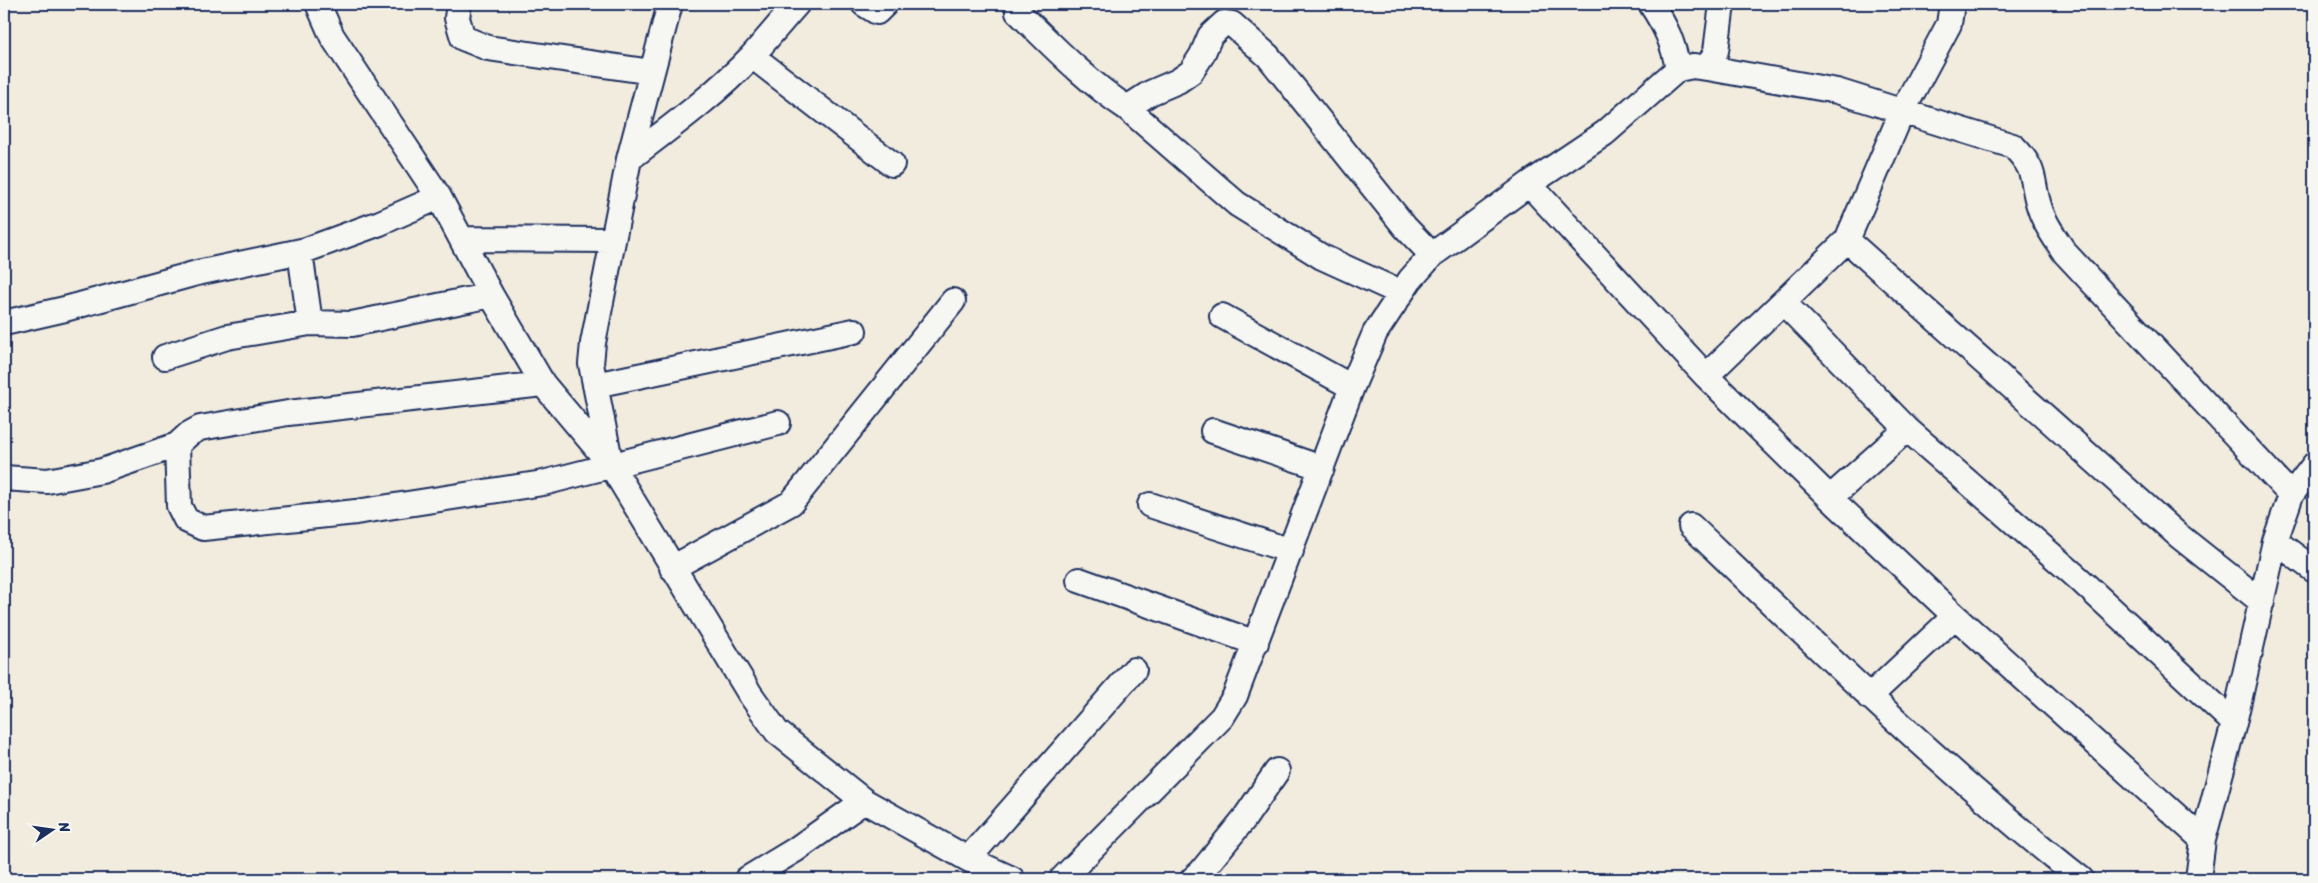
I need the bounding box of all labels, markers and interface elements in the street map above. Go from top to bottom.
north arrow [28,806,78,856]
text: N [51,819,78,835]

